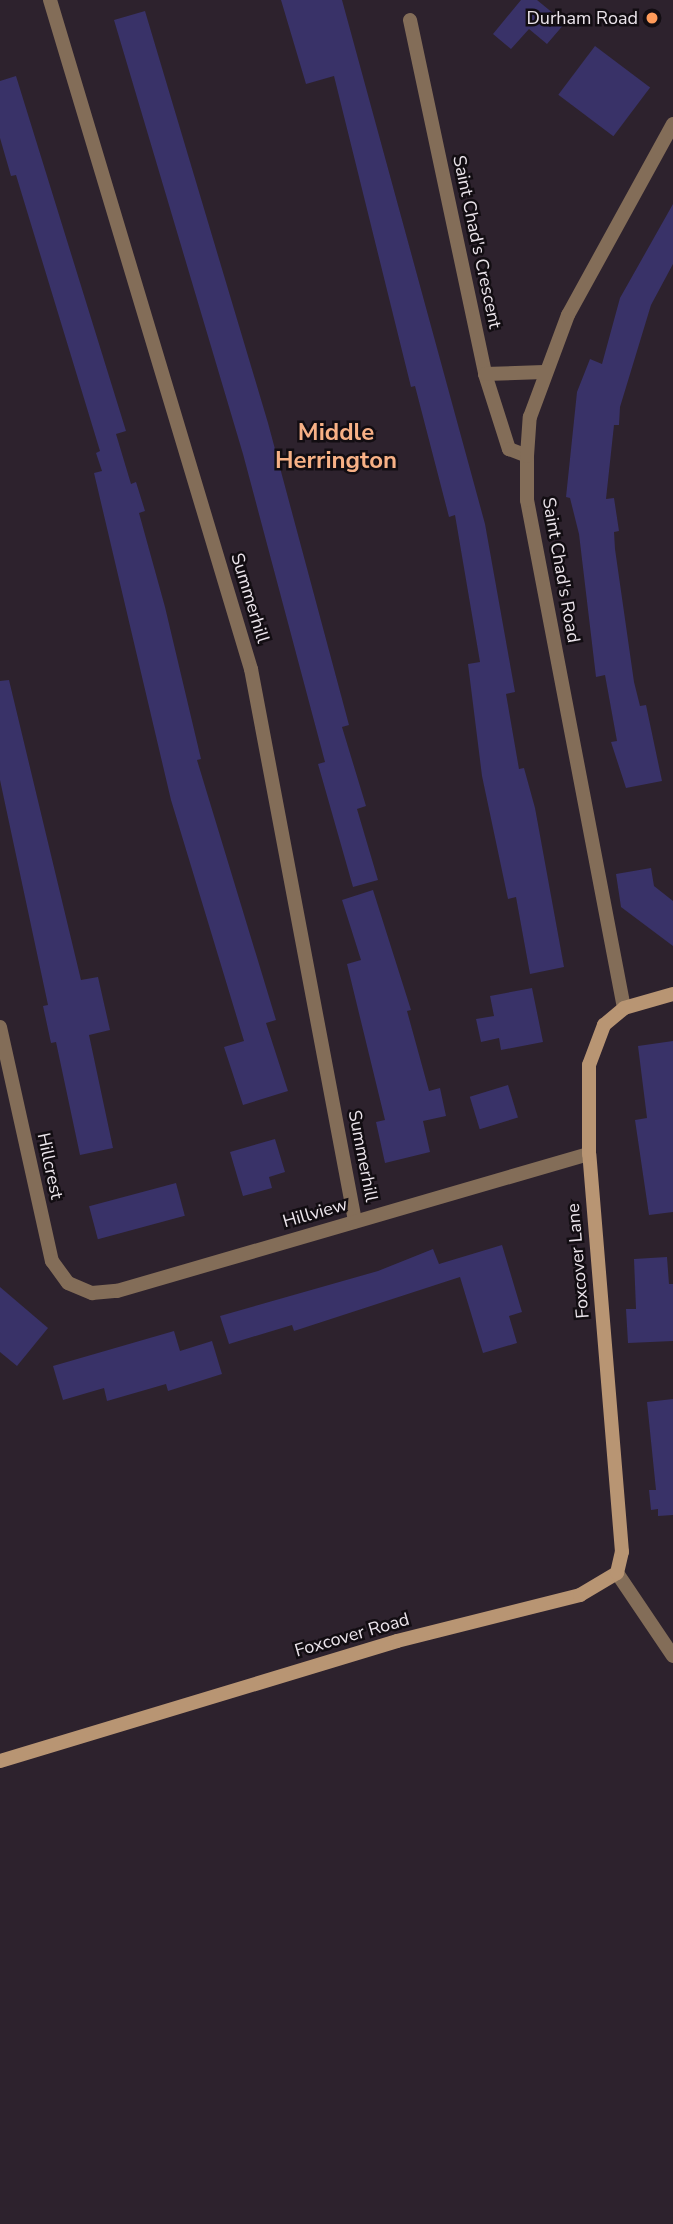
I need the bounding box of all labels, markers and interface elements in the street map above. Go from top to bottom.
place label: Durham Road [526,7,638,29]
marker: Durham Road [644,10,660,26]
street label: Saint Chad's Crescent [448,153,506,331]
district label: Middle Herrington [275,419,397,475]
street label: Saint Chad's Road [538,496,584,644]
street label: Summerhill [226,550,274,646]
street label: Summerhill [344,1108,382,1204]
street label: Hillcrest [32,1131,68,1201]
street label: Hillview [280,1193,350,1233]
street label: Foxcover Lane [562,1203,594,1319]
street label: Foxcover Road [292,1608,412,1662]

